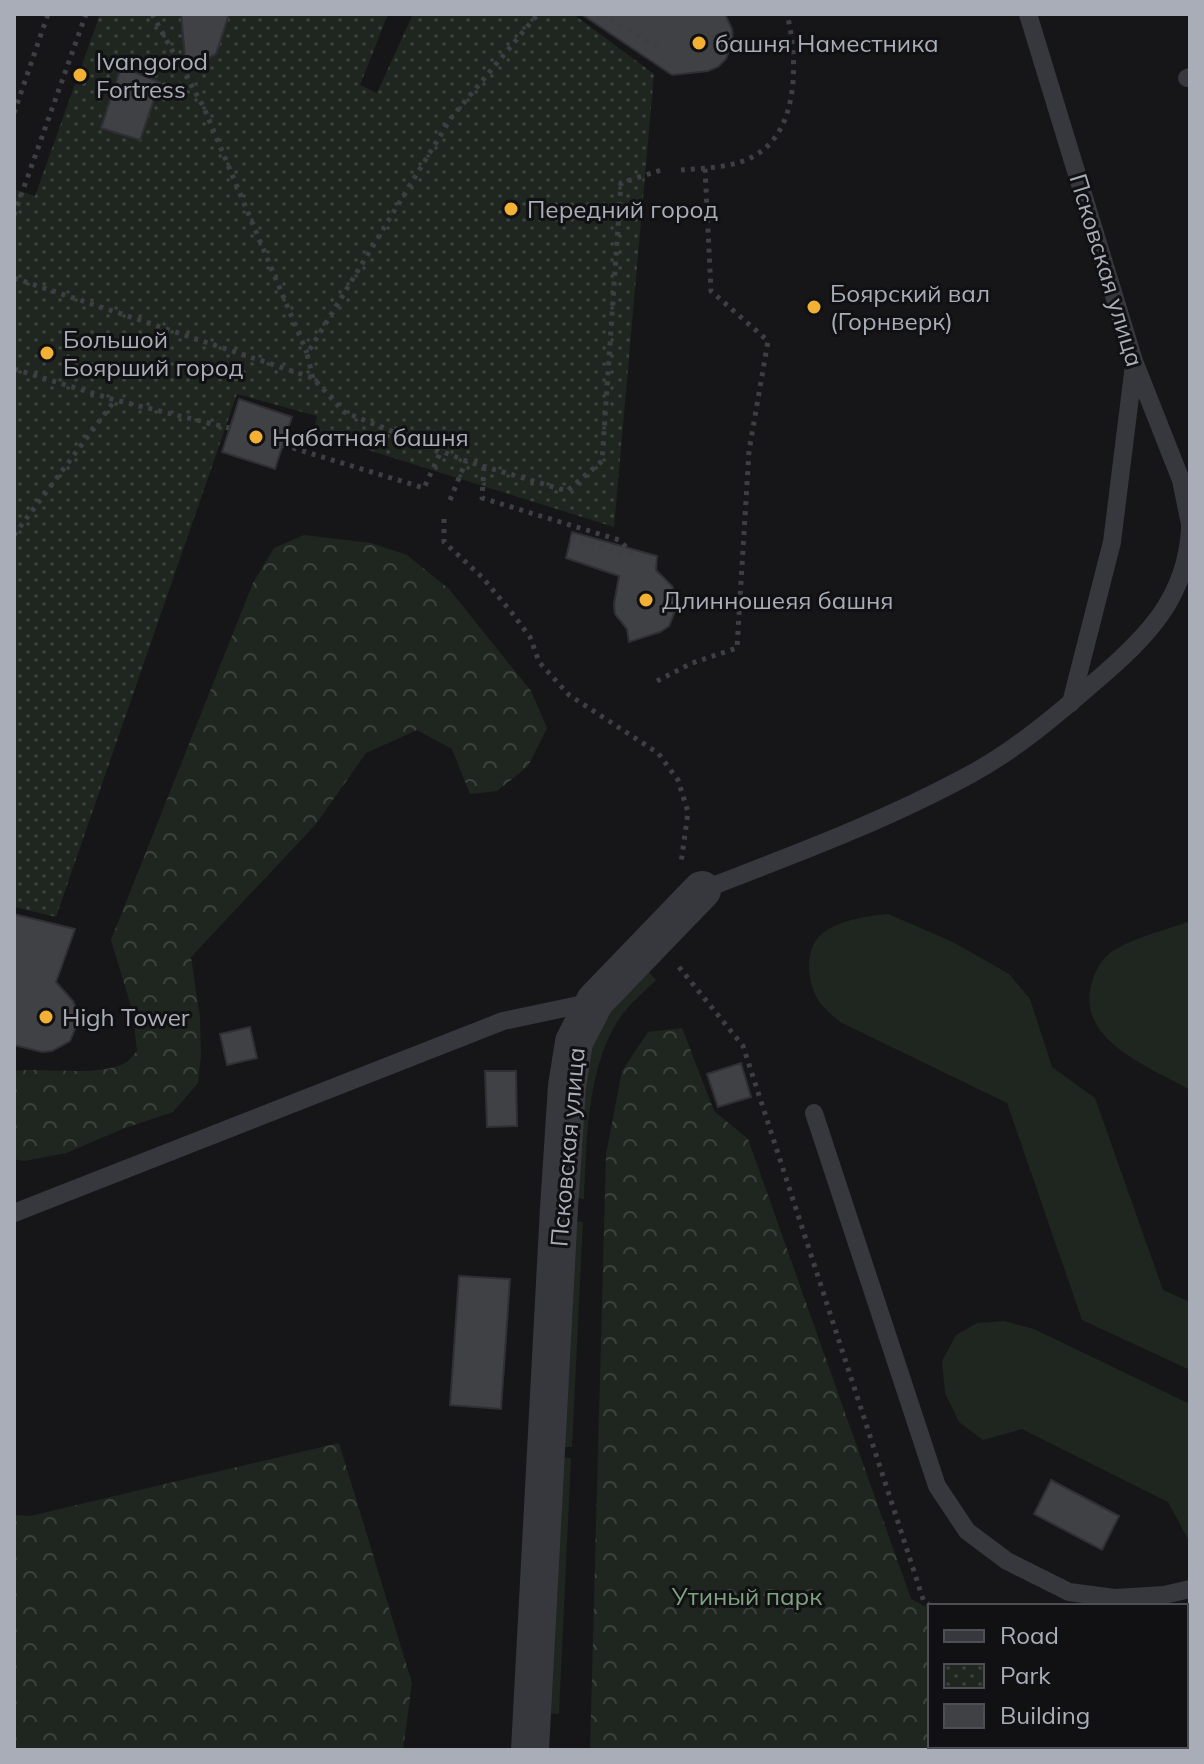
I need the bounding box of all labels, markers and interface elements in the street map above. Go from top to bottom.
place label: башня Наместника [715,28,939,58]
marker: башня Наместника [690,34,708,52]
place label: Ivangorod Fortress [96,46,208,104]
marker: Ivangorod Fortress [71,66,89,84]
street label: Псковская улица [1063,170,1151,370]
place label: Передний город [527,194,718,224]
marker: Передний город [502,200,520,218]
place label: Боярский вал (Горнверк) [830,278,990,336]
marker: Боярский вал (Горнверк) [805,298,823,316]
place label: Большой Боярший город [63,324,243,382]
marker: Большой Боярший город [38,344,56,362]
place label: Набатная башня [272,422,469,452]
marker: Набатная башня [247,428,265,446]
place label: Длинношеяя башня [662,585,894,615]
marker: Длинношеяя башня [637,591,655,609]
place label: High Tower [62,1002,190,1032]
marker: High Tower [37,1008,55,1026]
street label: Псковская улица [543,1046,591,1248]
park label: Утиный парк [671,1581,822,1611]
legend [928,1604,1188,1748]
text: Road [1000,1620,1059,1650]
text: Park [1000,1660,1051,1690]
text: Building [1000,1700,1090,1730]

